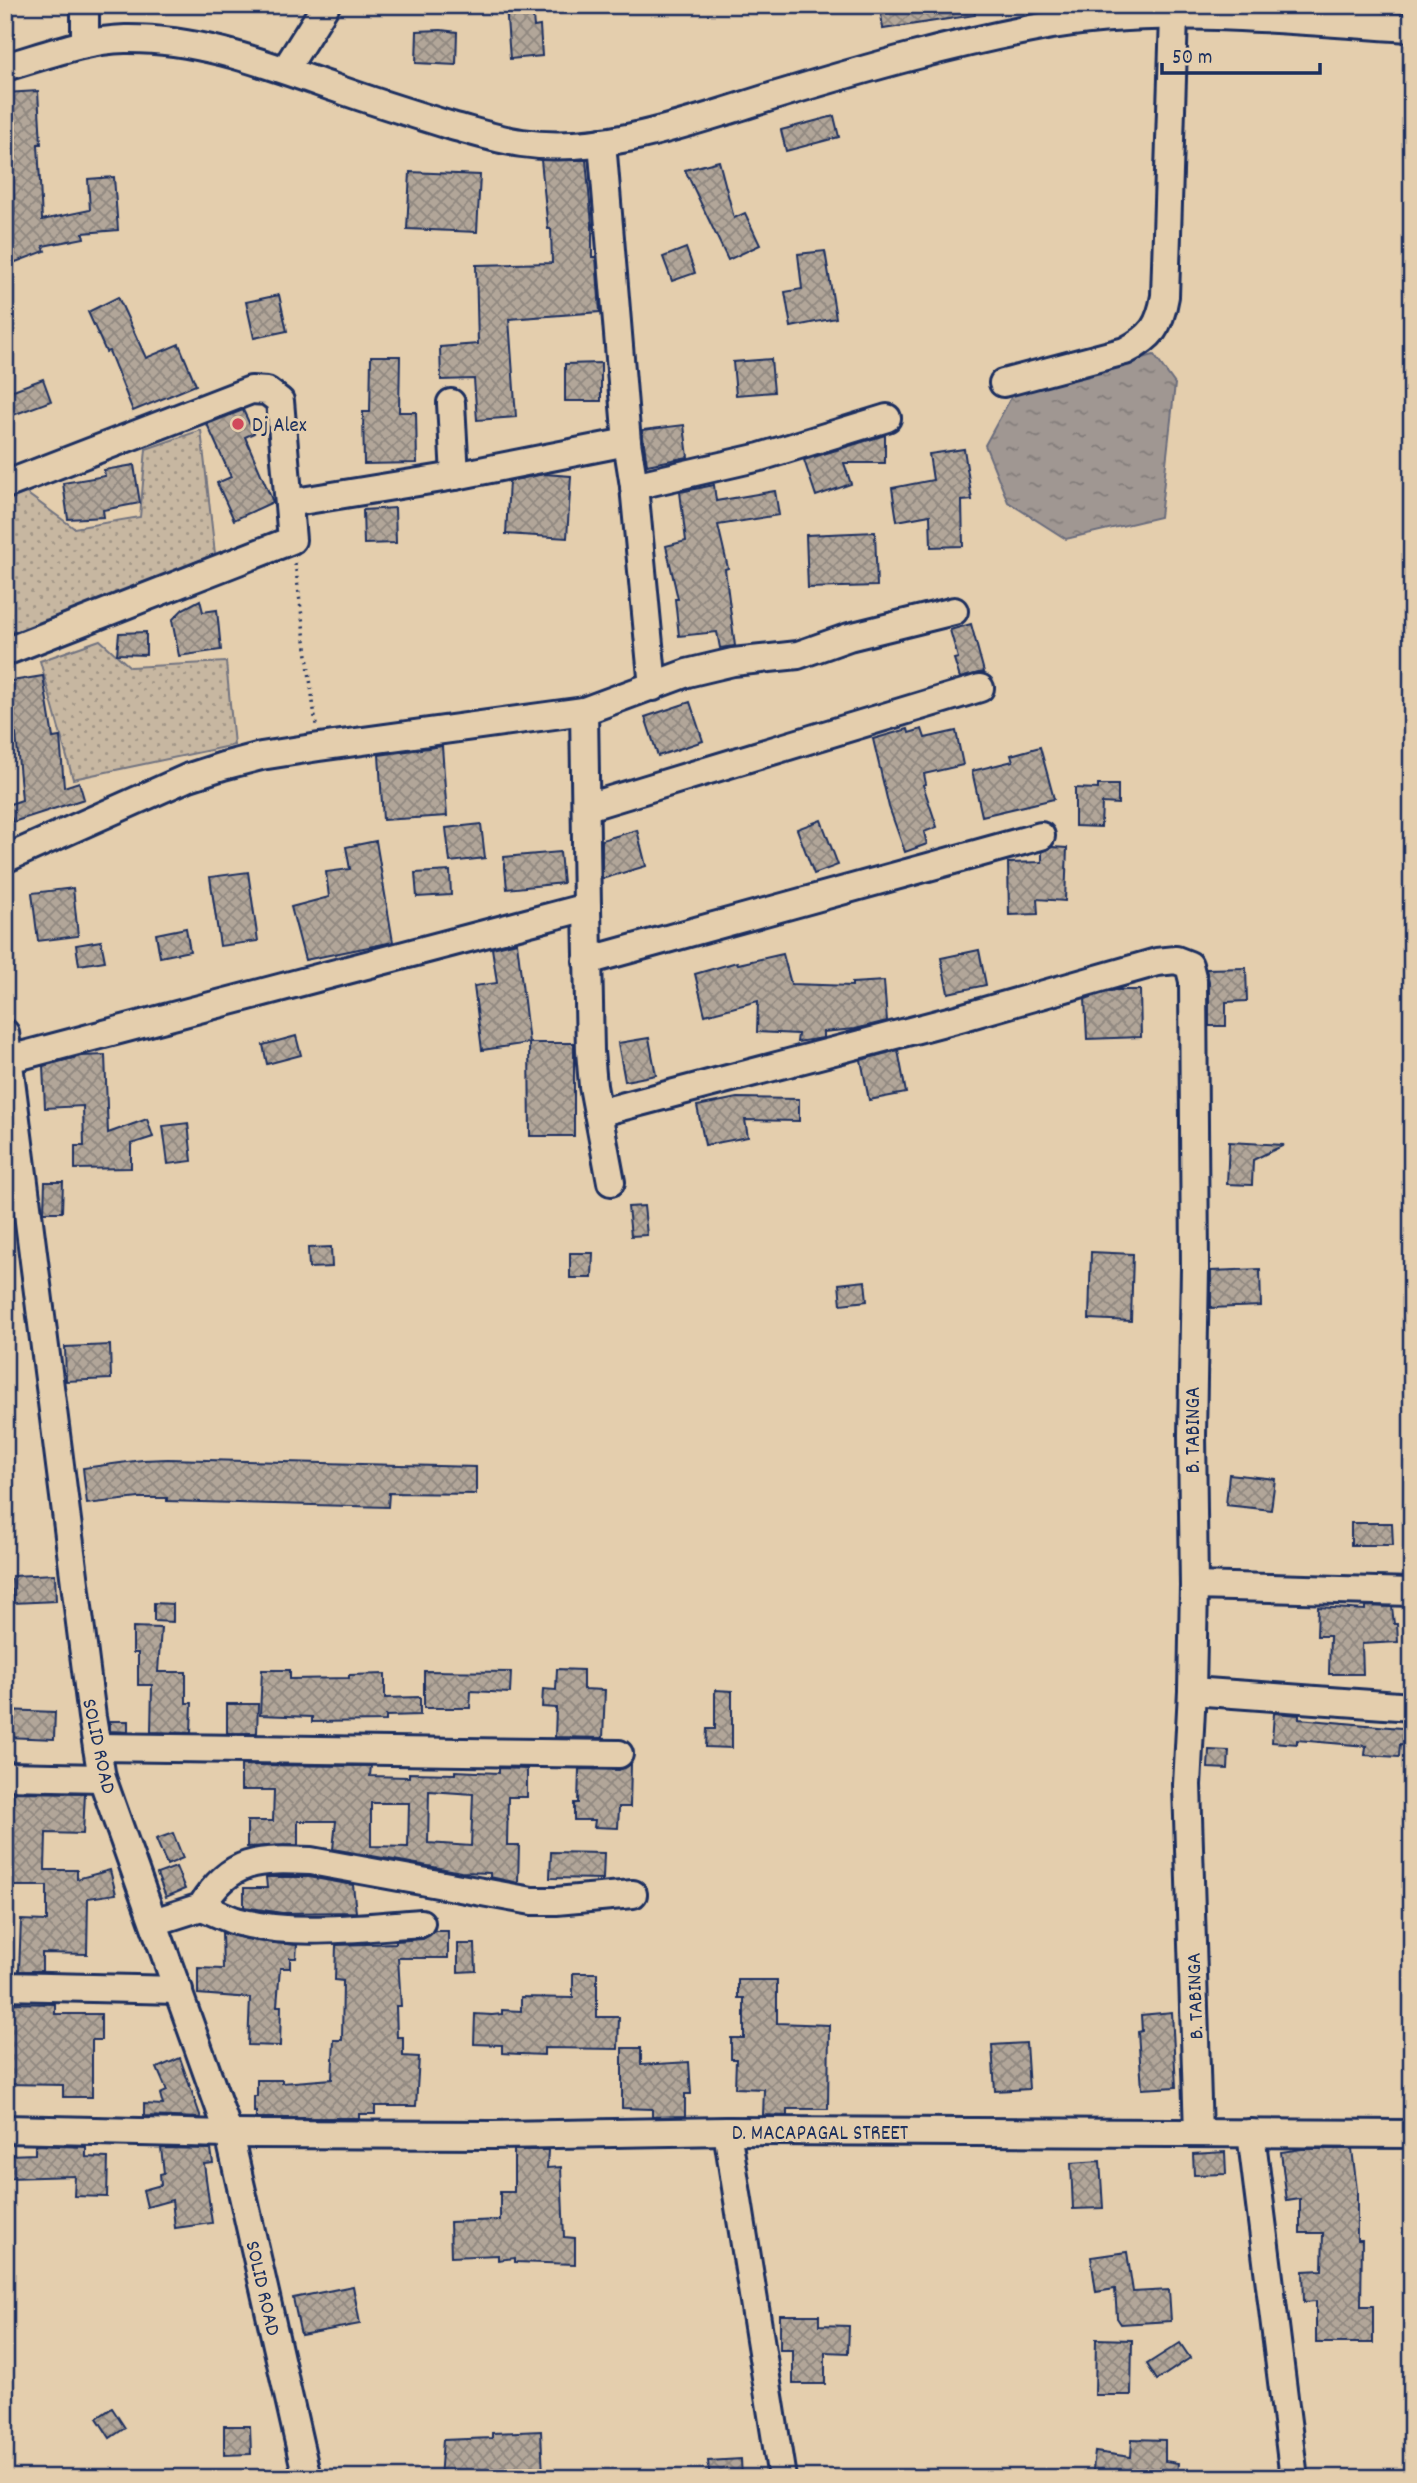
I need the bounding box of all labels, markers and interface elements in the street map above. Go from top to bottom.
scale bar [1162,32,1319,76]
text: 50 m [1172,44,1212,74]
place label: Dj Alex [252,412,307,442]
marker: Dj Alex [230,416,246,432]
street label: B. TABINGA [1180,1386,1210,1474]
street label: SOLID ROAD [72,1696,122,1797]
street label: B. TABINGA [1180,1952,1214,2040]
street label: D. MACAPAGAL STREET [732,2120,909,2150]
street label: SOLID ROAD [236,2238,287,2339]

